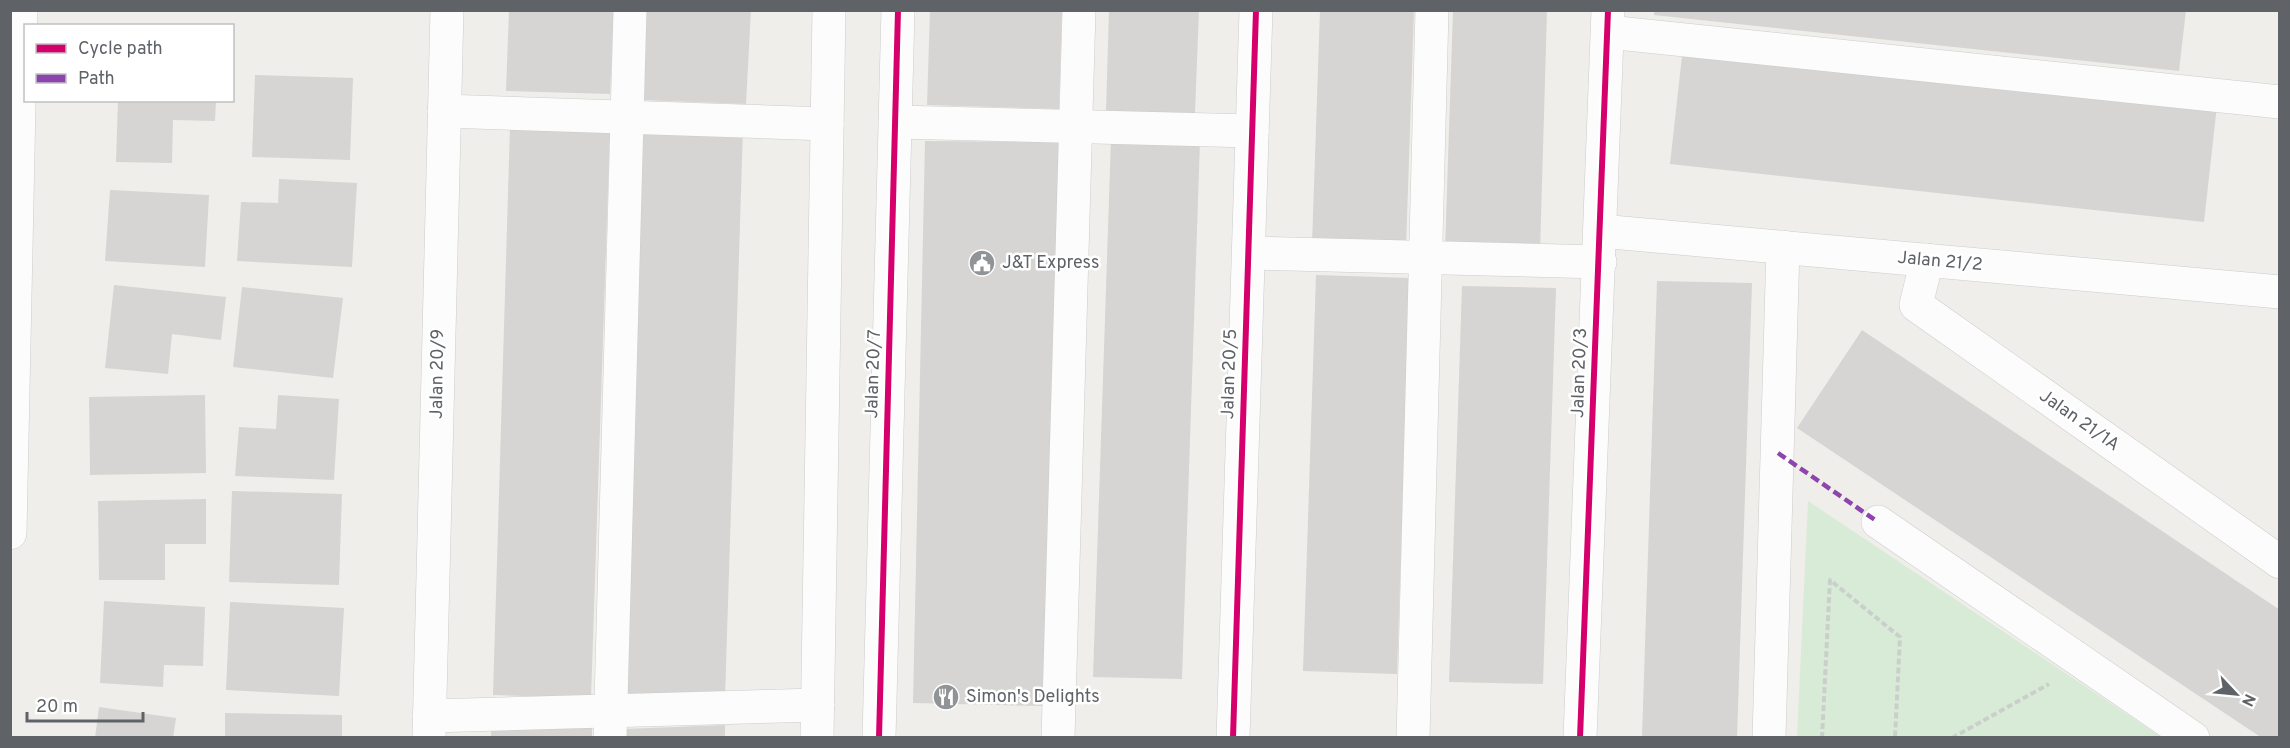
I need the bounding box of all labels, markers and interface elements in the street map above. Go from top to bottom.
legend [24,24,234,102]
text: Cycle path [78,38,163,61]
text: Path [78,68,115,91]
street label: Jalan 21/2 [1896,247,1984,277]
public building icon: J&T Express [967,248,997,278]
place label: J&T Express [1002,252,1099,275]
street label: Jalan 20/3 [1567,327,1593,419]
street label: Jalan 20/5 [1217,328,1243,420]
street label: Jalan 20/9 [426,329,450,419]
street label: Jalan 20/7 [861,329,887,419]
street label: Jalan 21/1A [2034,385,2124,457]
north arrow [2206,664,2266,724]
restaurant icon: Simon's Delights [931,682,961,712]
scale bar [27,685,142,723]
place label: Simon's Delights [966,686,1100,709]
text: N [2236,690,2259,709]
text: 20 m [36,696,78,719]

